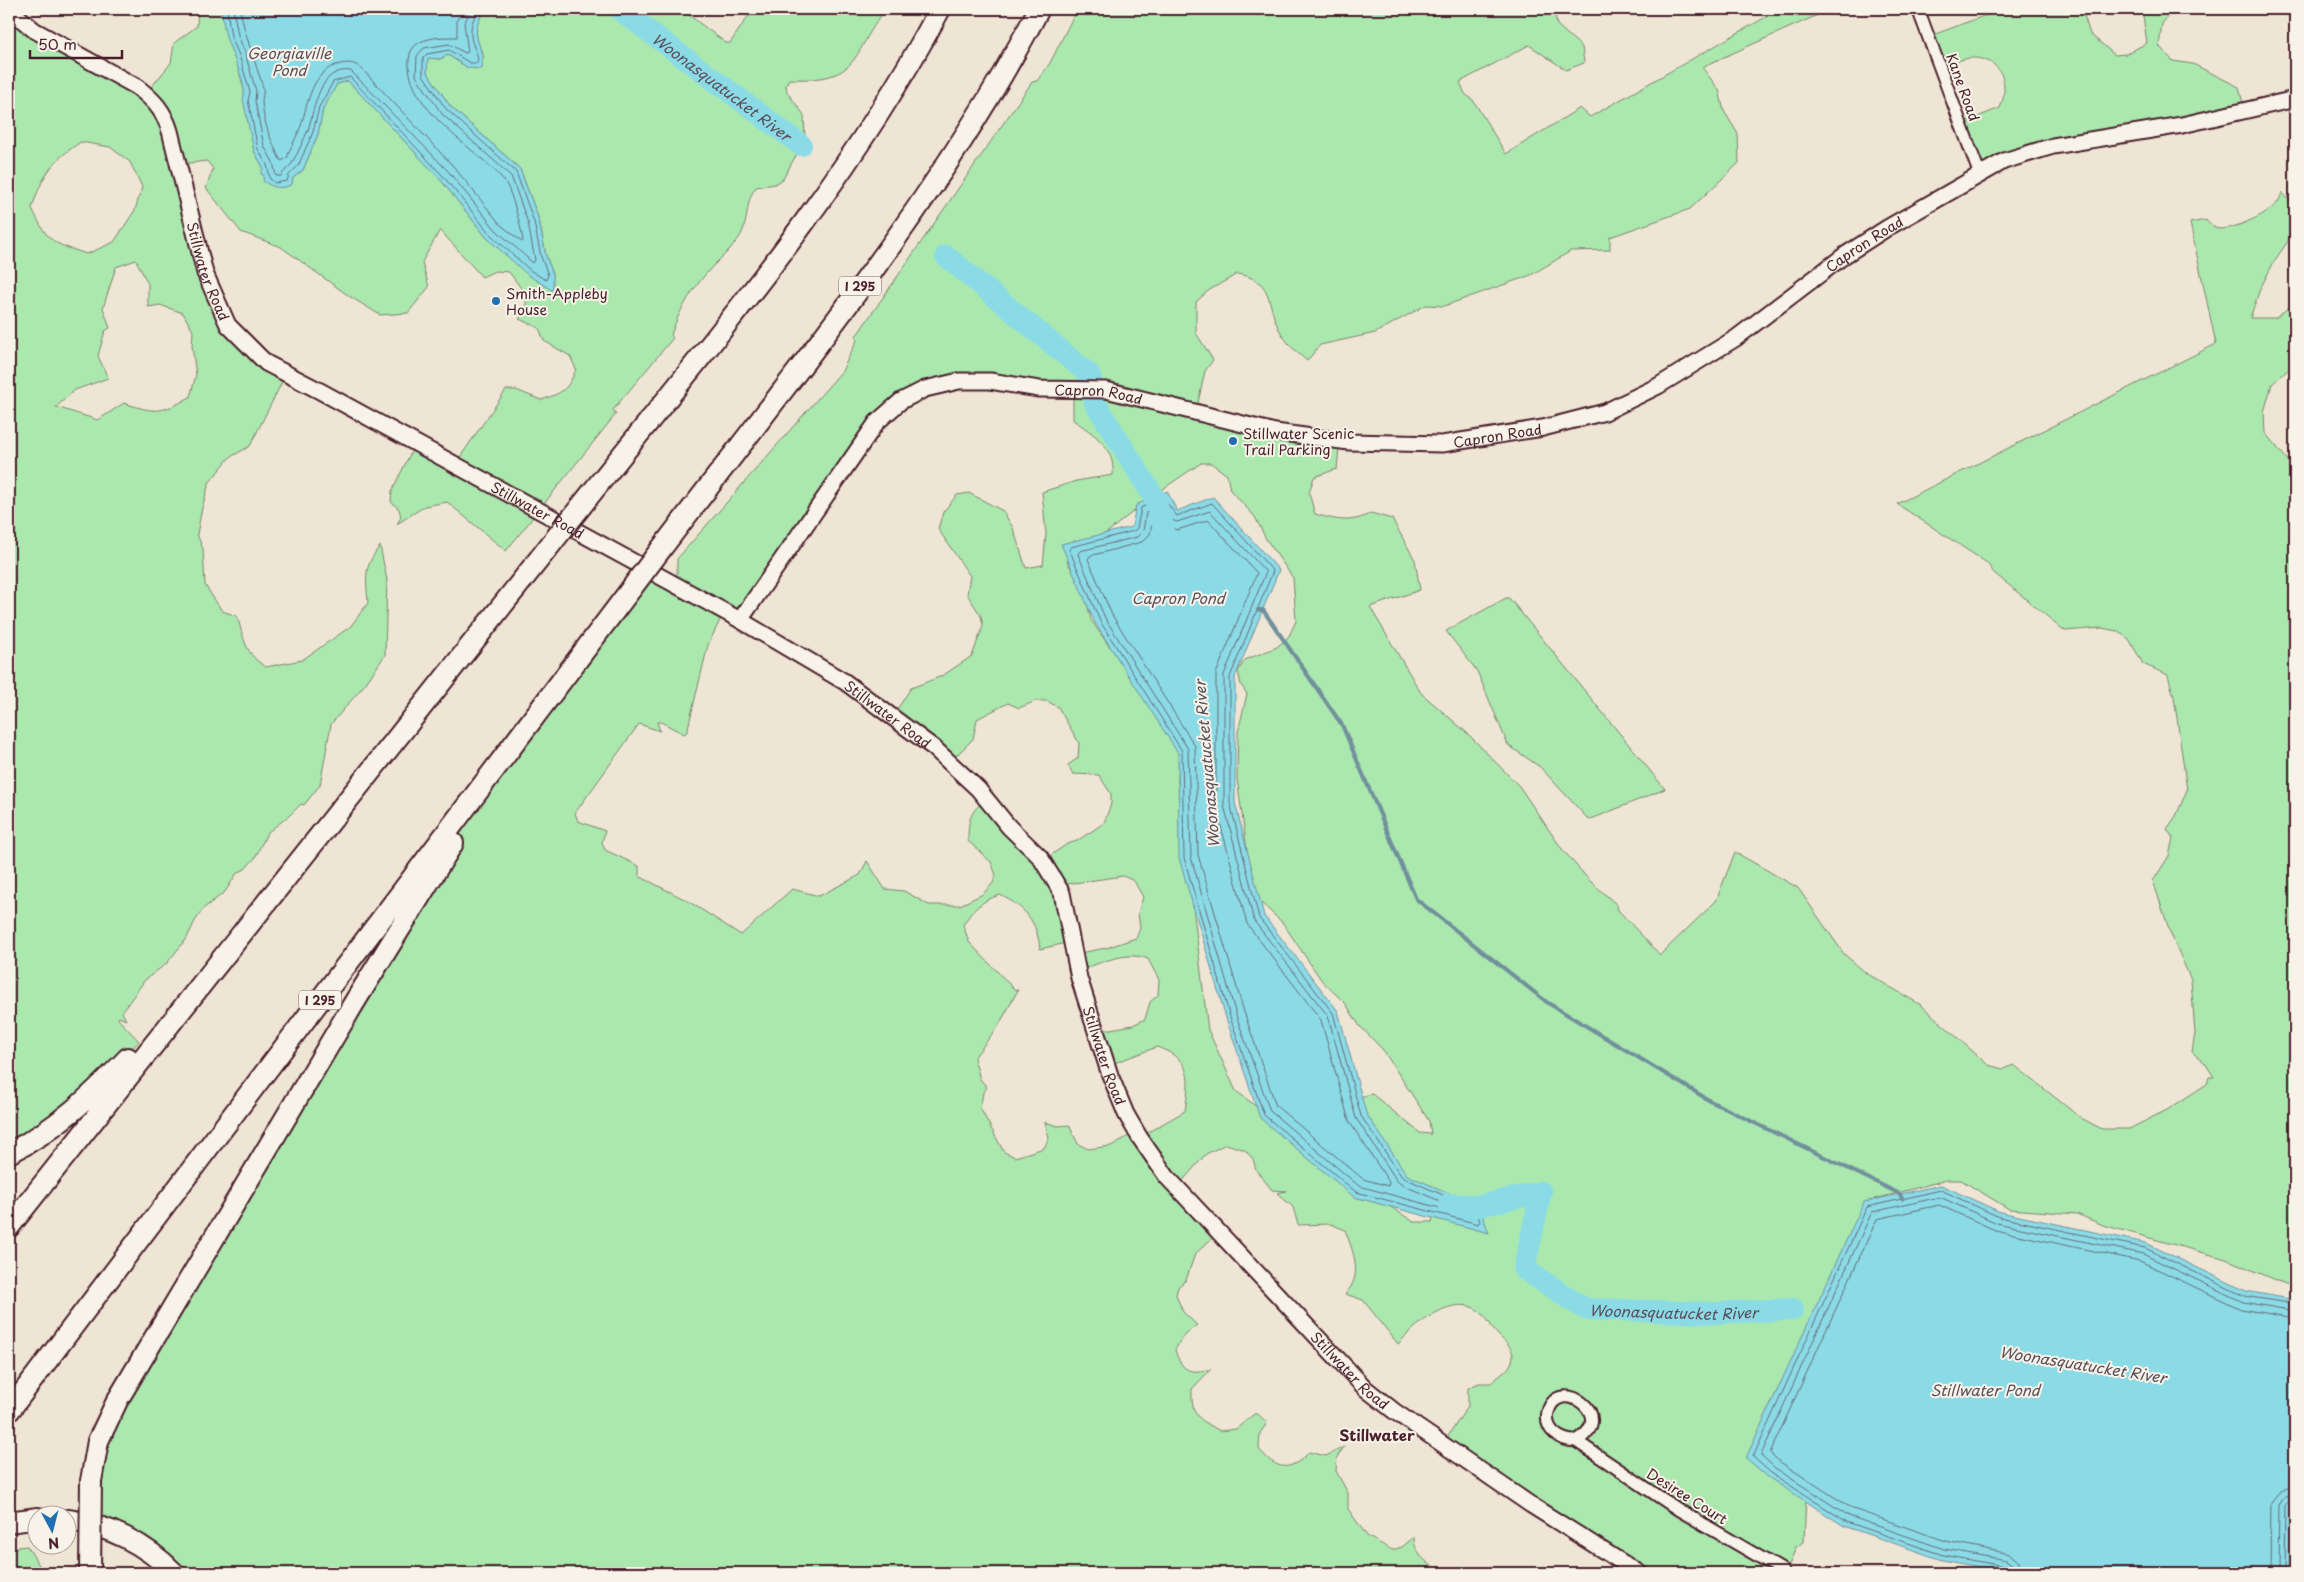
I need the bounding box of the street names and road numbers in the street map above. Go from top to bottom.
street label: Kane Road [1941,50,1985,124]
street label: Capron Road [1821,211,1907,277]
street label: Stillwater Road [182,220,235,324]
road number: I 295 [839,276,881,296]
street label: Capron Road [1054,379,1145,409]
street label: Capron Road [1452,418,1543,453]
street label: Stillwater Road [487,476,588,544]
street label: Stillwater Road [840,675,936,753]
road number: I 295 [299,990,341,1010]
street label: Stillwater Road [1078,1003,1132,1108]
street label: Stillwater Road [1306,1326,1394,1414]
street label: Desiree Court [1642,1463,1732,1529]

